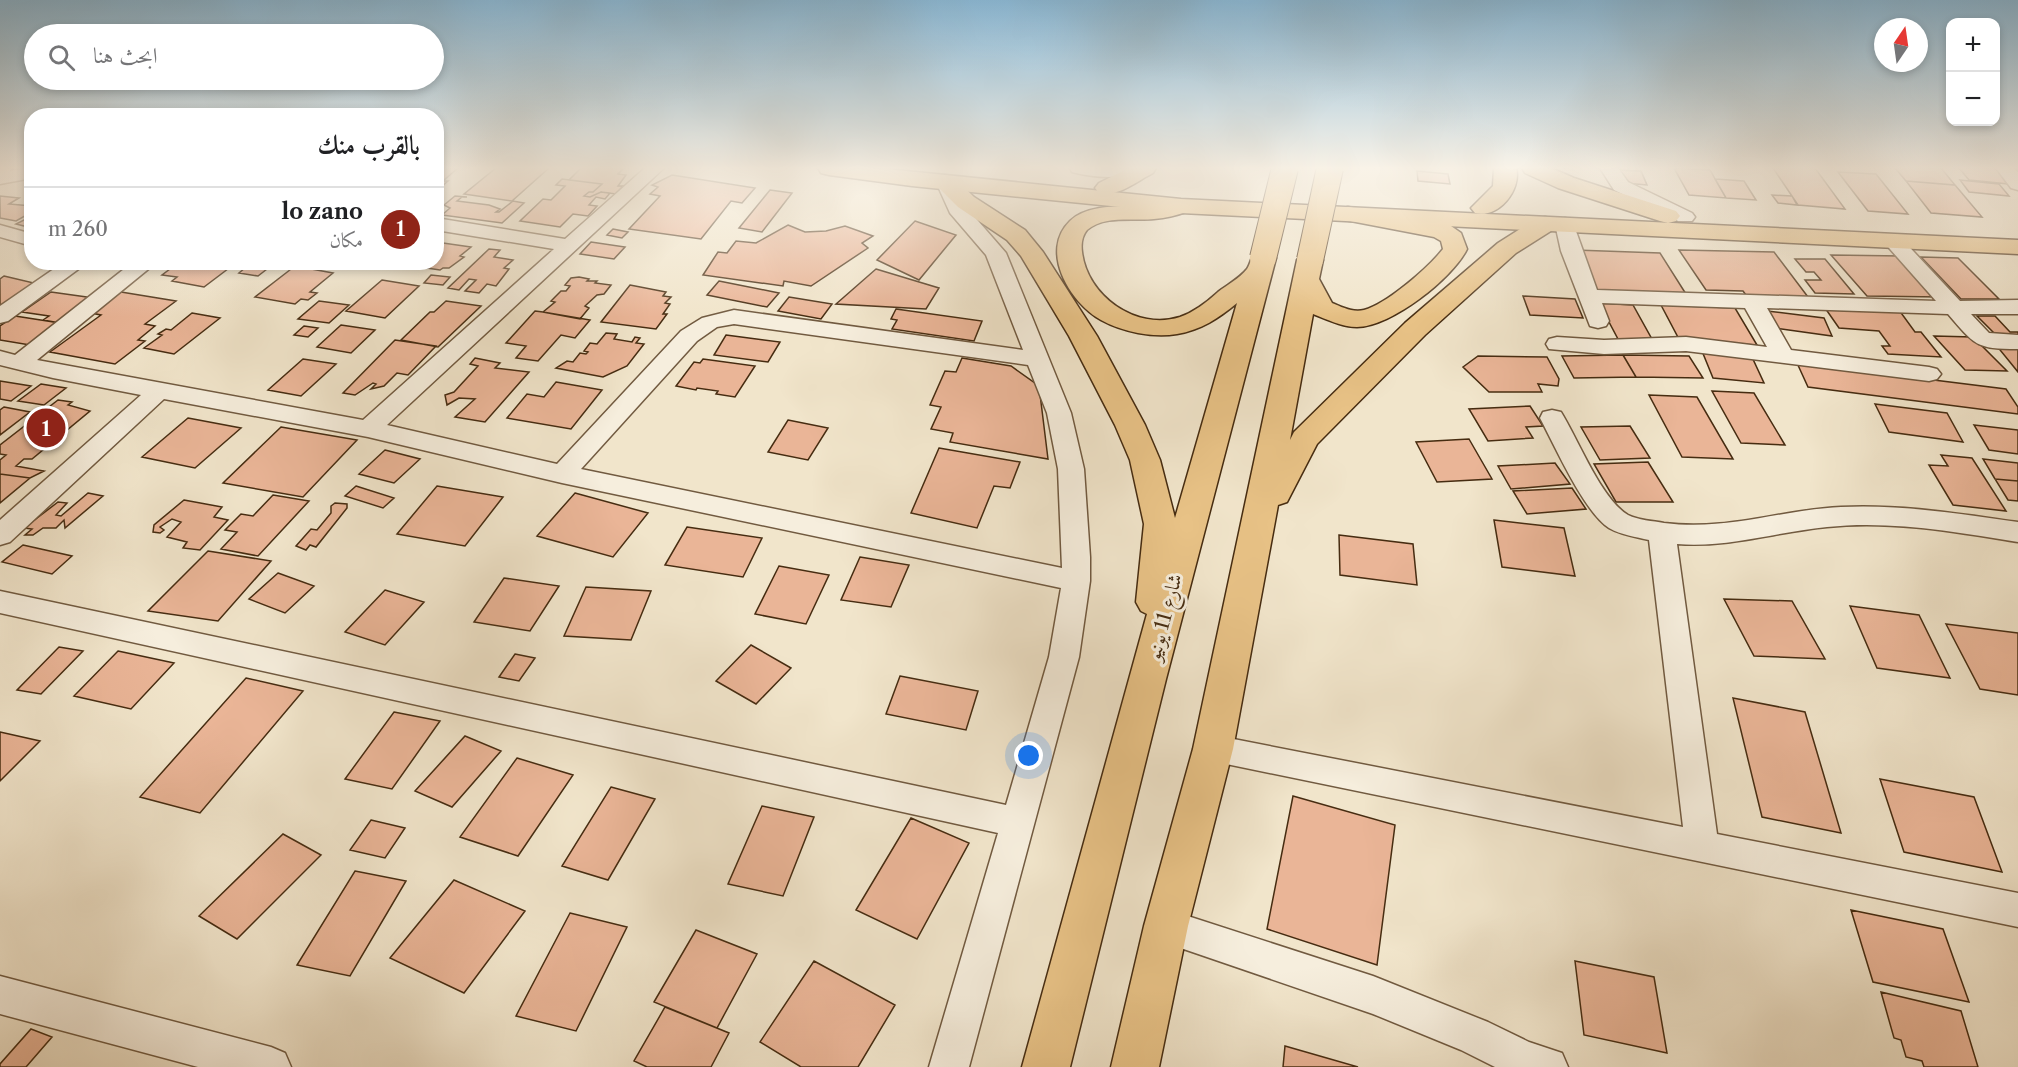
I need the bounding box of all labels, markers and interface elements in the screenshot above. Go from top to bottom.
north arrow [1874,18,1928,72]
map controls [1946,18,2000,126]
button: + [1946,18,2000,72]
search box [24,24,444,90]
icon: search [45,41,78,74]
text: ابحث هنا [93,42,158,69]
button: − [1946,72,2000,126]
text: بالقرب منك [317,129,420,161]
text: lo zano [282,198,363,225]
text: 260 m [48,217,108,241]
text: 1 [396,217,405,241]
text: مكان [329,228,363,252]
pin: 1 [26,406,66,450]
street label: شارع 11 يونيو [1140,571,1193,666]
your location [1014,741,1043,770]

